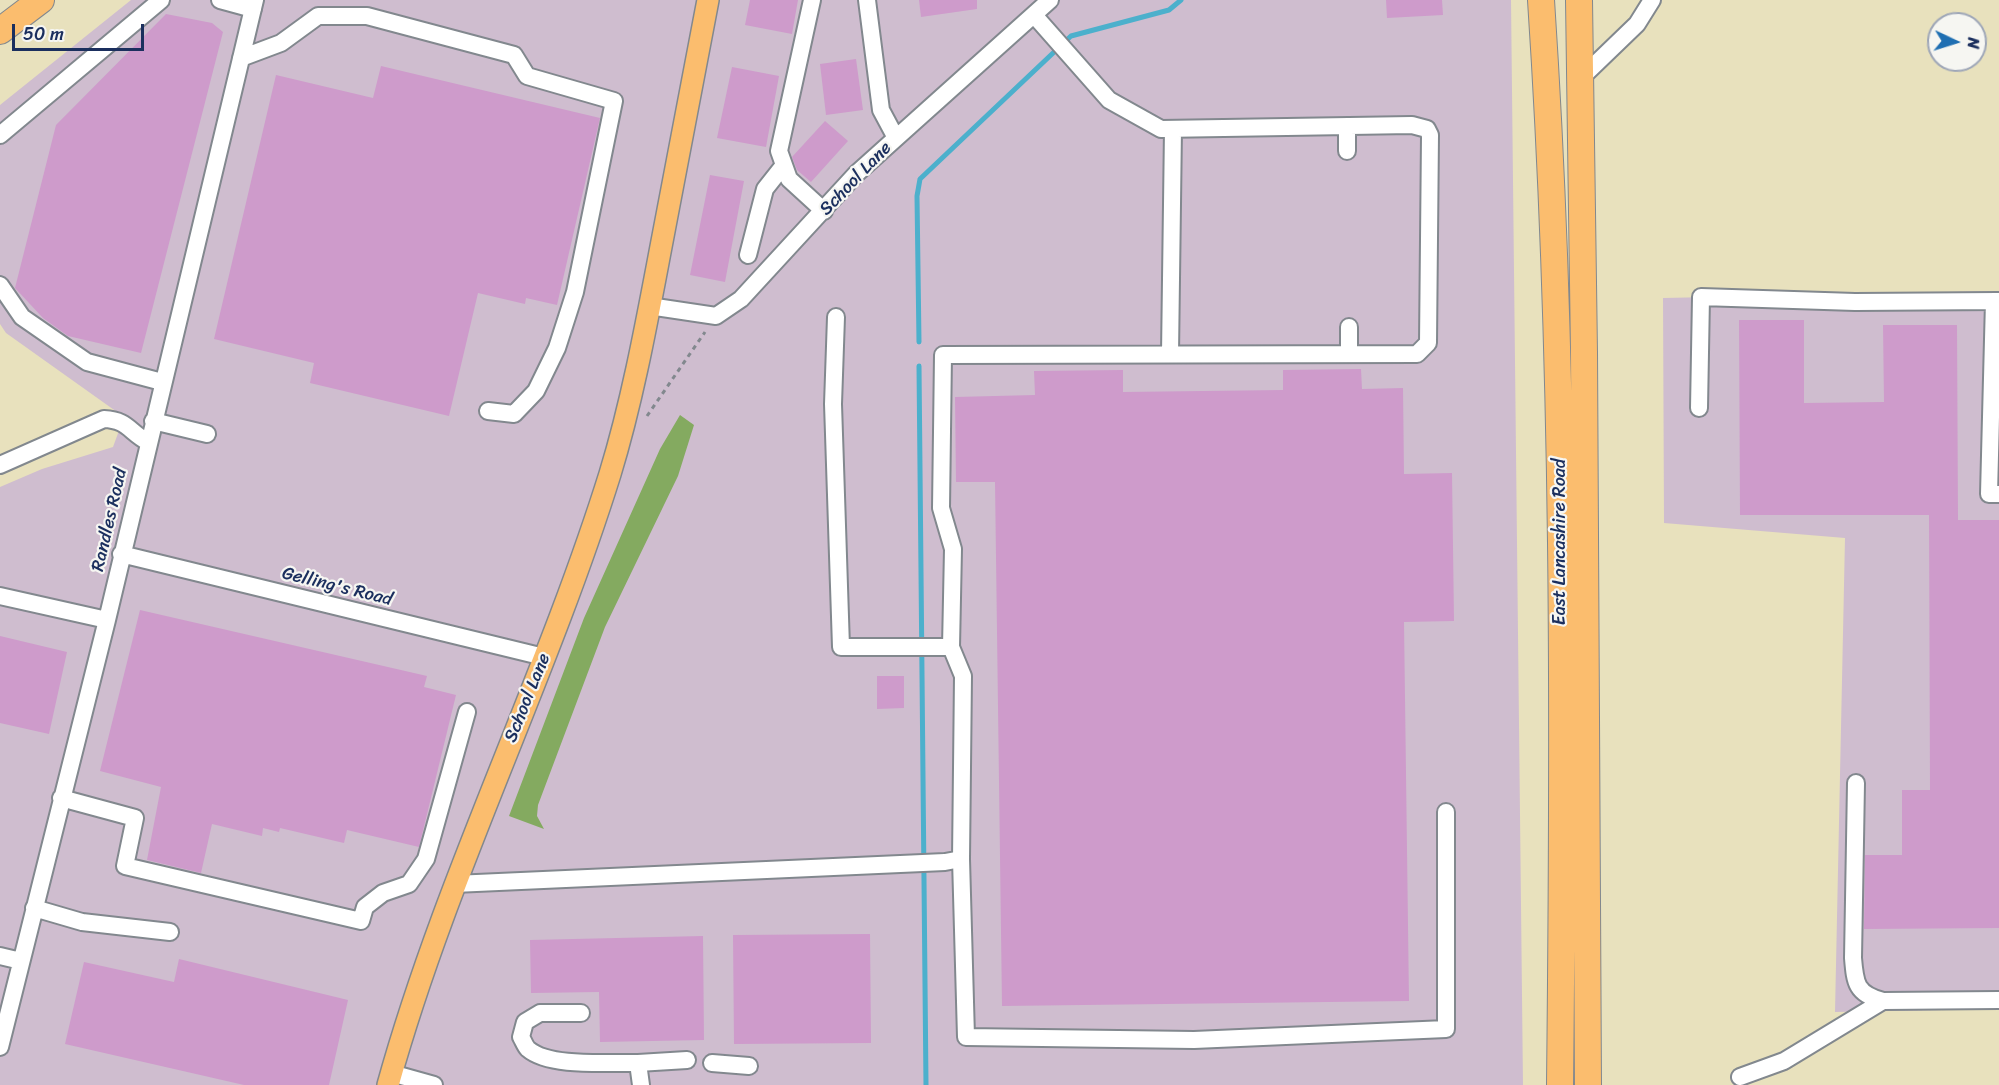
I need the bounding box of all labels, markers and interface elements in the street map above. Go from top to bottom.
scale bar [15,12,147,50]
north arrow [1927,12,1987,72]
text: 50 m [23,18,64,50]
text: N [1959,37,1988,50]
street label: School Lane [816,138,896,220]
street label: East Lancashire Road [1549,459,1571,625]
street label: Randles Road [88,466,132,574]
street label: Gelling's Road [280,563,394,611]
street label: School Lane [500,650,556,746]

